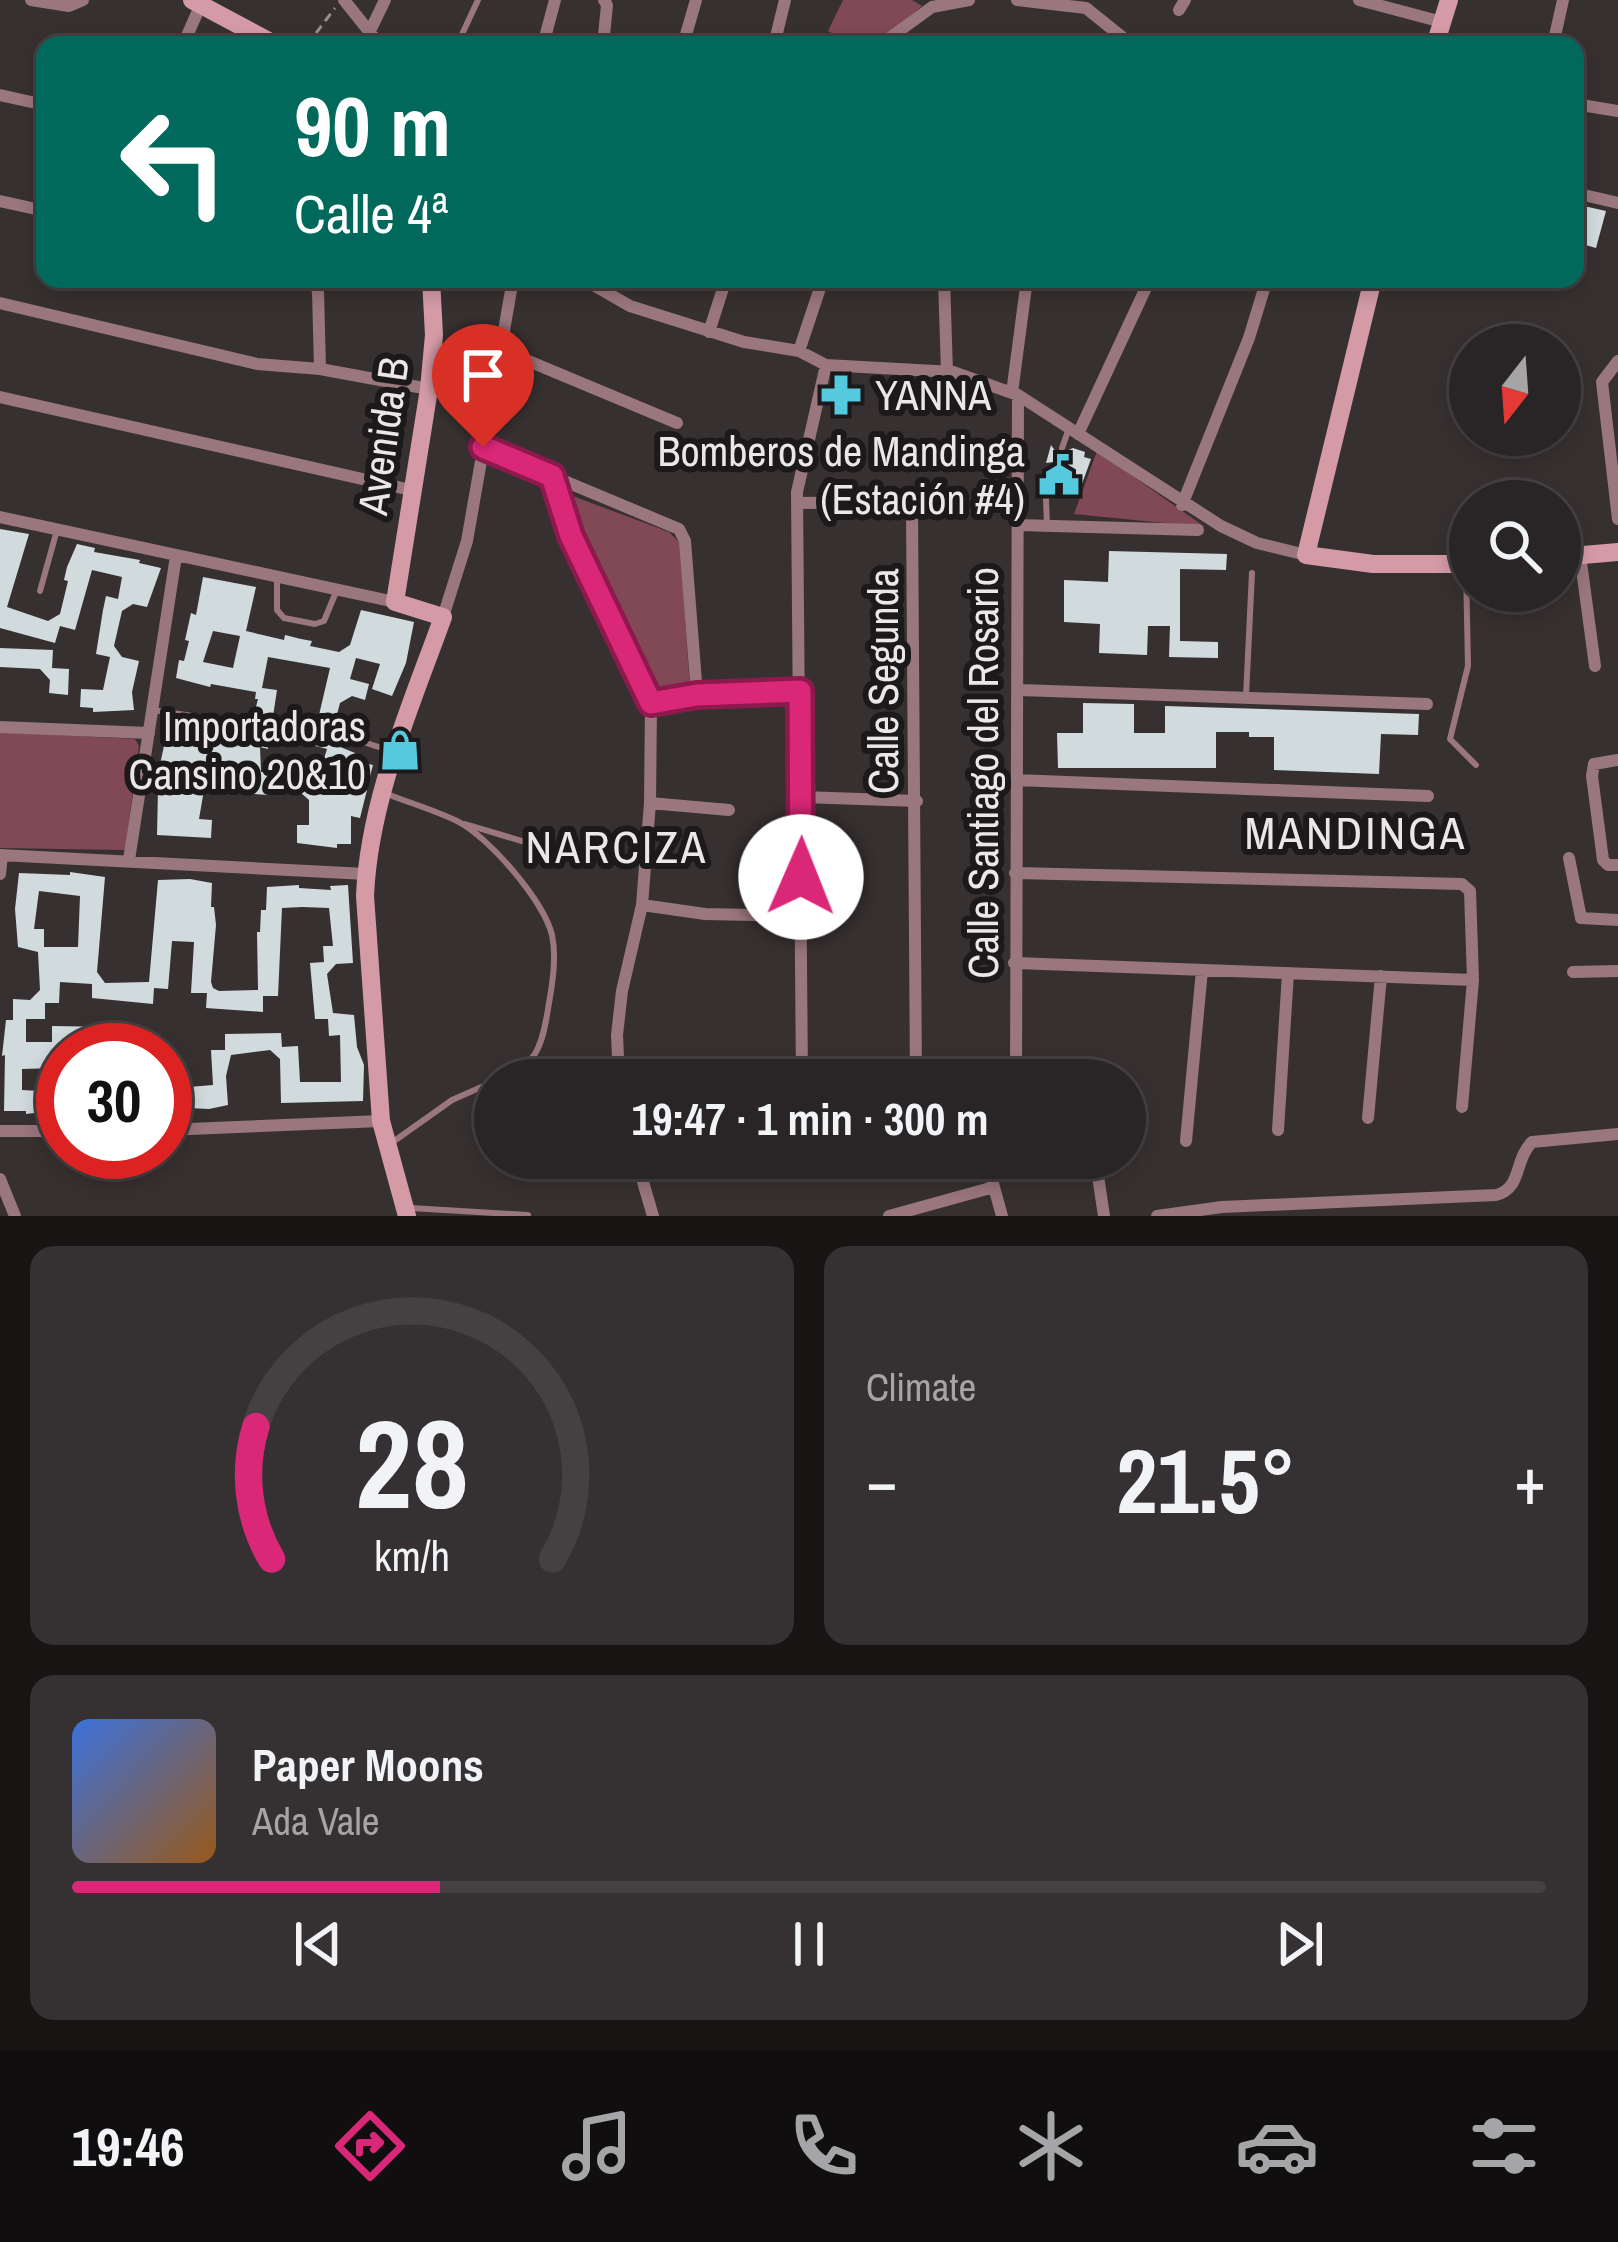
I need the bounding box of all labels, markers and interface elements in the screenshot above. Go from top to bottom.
text: 90 m [294,69,451,182]
icon: left [96,84,252,240]
text: Calle 4ª [294,177,448,250]
pin [432,324,534,447]
north arrow [1449,324,1581,456]
map controls [1449,324,1581,612]
icon: arrive [450,342,516,408]
street label: Avenida B [344,354,422,519]
place label: YANNA [875,367,992,423]
pharmacy icon: YANNA [818,372,864,418]
place label: Bomberos de Mandinga (Estación #4) [657,423,1025,527]
public building icon: Bomberos de Mandinga (Estación #4) [1036,452,1082,498]
button: search [1449,480,1581,612]
street label: Calle Santiago del Rosario [955,567,1011,979]
street label: Calle Segunda [855,568,911,794]
place label: Importadoras Cansino 20&10 [129,698,366,802]
shop icon: Importadoras Cansino 20&10 [377,727,423,773]
district label: MANDINGA [1245,802,1467,863]
position arrow [738,814,864,940]
district label: NARCIZA [526,816,708,877]
speed limit sign: 30 [36,1023,192,1179]
text: 19:47 · 1 min · 300 m [632,1088,988,1149]
text: Climate [866,1361,976,1413]
text: 28 [355,1379,469,1547]
text: 21.5° [1116,1420,1296,1541]
text: − [866,1436,898,1525]
text: + [1514,1436,1546,1525]
text: km/h [374,1526,450,1583]
text: Paper Moons [252,1734,484,1795]
text: Ada Vale [252,1795,379,1847]
icon: previous [285,1911,351,1977]
icon: pause [776,1911,842,1977]
icon: next [1267,1911,1333,1977]
icon: directions [328,2104,412,2188]
icon: music [555,2104,639,2188]
icon: phone [782,2104,866,2188]
icon: climate [1009,2104,1093,2188]
icon: car [1235,2104,1319,2188]
icon: filters [1462,2104,1546,2188]
text: 19:46 [71,2110,185,2183]

